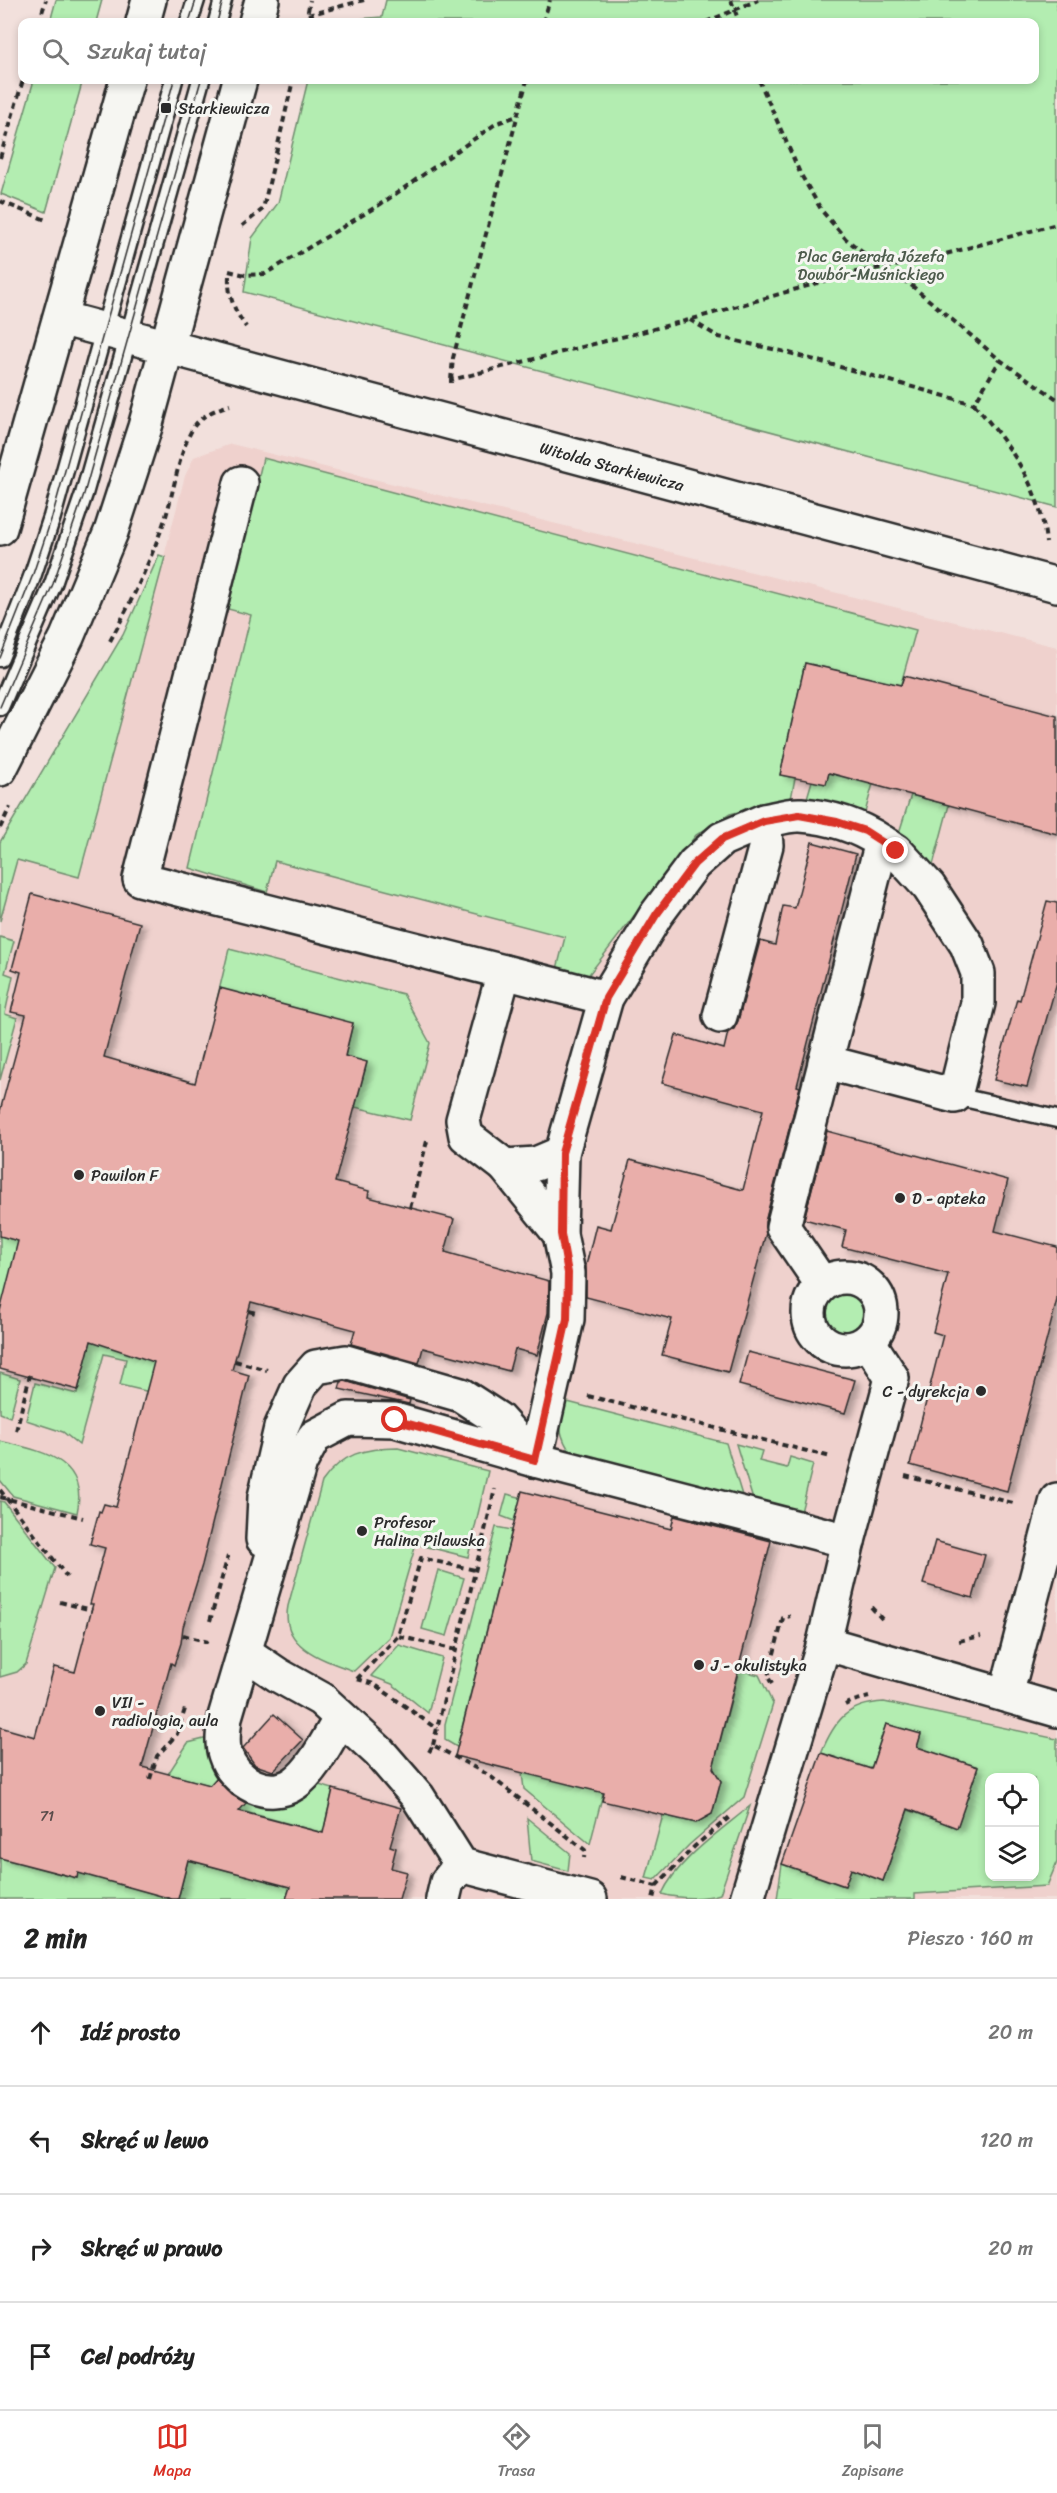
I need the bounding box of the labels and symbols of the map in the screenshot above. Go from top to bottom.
place label: Starkiewicza [178,94,270,123]
marker: Starkiewicza [159,101,173,115]
park label: Plac Generała Józefa Dowbór-Muśnickiego [798,242,944,289]
street label: Witolda Starkiewicza [536,433,688,500]
route end [882,837,908,863]
place label: Pawilon F [91,1161,160,1190]
marker: Pawilon F [72,1168,86,1182]
place label: D - apteka [912,1184,986,1213]
marker: D - apteka [893,1191,907,1205]
place label: C - dyrekcja [883,1377,970,1406]
marker: C - dyrekcja [974,1384,988,1398]
route start [381,1406,407,1432]
place label: Profesor Halina Pilawska [374,1508,485,1555]
marker: Profesor Halina Pilawska [355,1524,369,1538]
place label: J - okulistyka [710,1651,807,1680]
marker: J - okulistyka [692,1658,706,1672]
place label: VII - radiologia, aula [112,1688,218,1735]
marker: VII - radiologia, aula [93,1704,107,1718]
house number: 71 [40,1804,54,1829]

